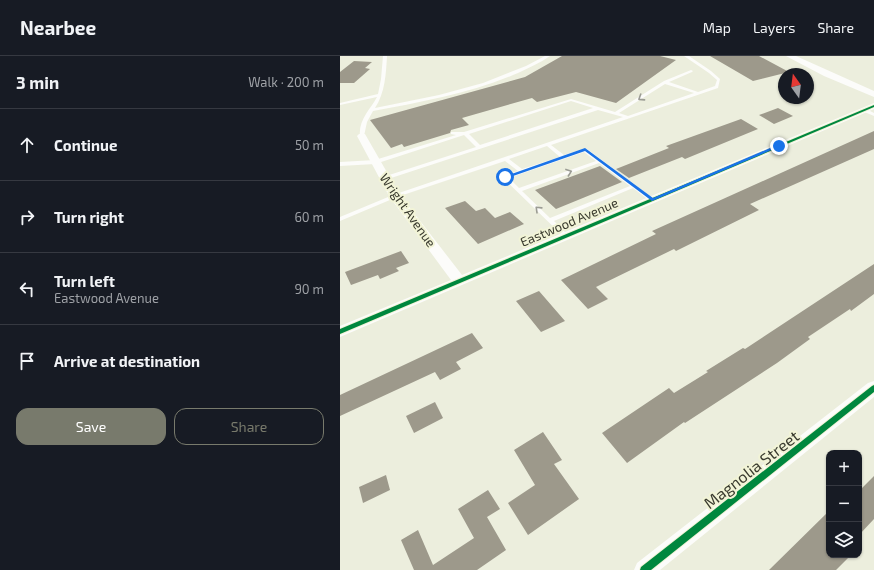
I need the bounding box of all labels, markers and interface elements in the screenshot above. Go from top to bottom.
text: Nearbee [20,16,96,39]
text: Map [703,19,731,36]
text: Layers [753,19,795,36]
text: Share [817,19,854,36]
north arrow [778,68,814,104]
text: 3 min [16,72,59,92]
text: Walk · 200 m [248,74,324,90]
one-way arrow [638,93,645,100]
icon: ahead [16,134,38,156]
text: Continue [54,136,117,154]
text: 50 m [295,137,324,153]
route end [770,137,788,155]
route start [496,168,514,186]
one-way arrow [565,168,572,177]
street label: Wright Avenue [377,170,439,250]
street label: Eastwood Avenue [518,194,620,250]
icon: right [16,206,38,228]
one-way arrow [535,206,543,213]
text: Turn right [54,208,124,226]
text: 60 m [294,209,324,225]
text: Turn left [54,272,115,290]
icon: left [16,278,38,300]
text: 90 m [294,281,324,297]
text: Eastwood Avenue [54,290,159,306]
icon: arrive [16,350,38,372]
text: Arrive at destination [54,352,200,370]
button: Save [16,408,166,445]
button: Share [174,408,324,445]
street label: Magnolia Street [700,426,802,512]
map controls [826,450,862,558]
button: + [826,450,862,486]
button: − [826,486,862,522]
button: layers [826,522,862,558]

